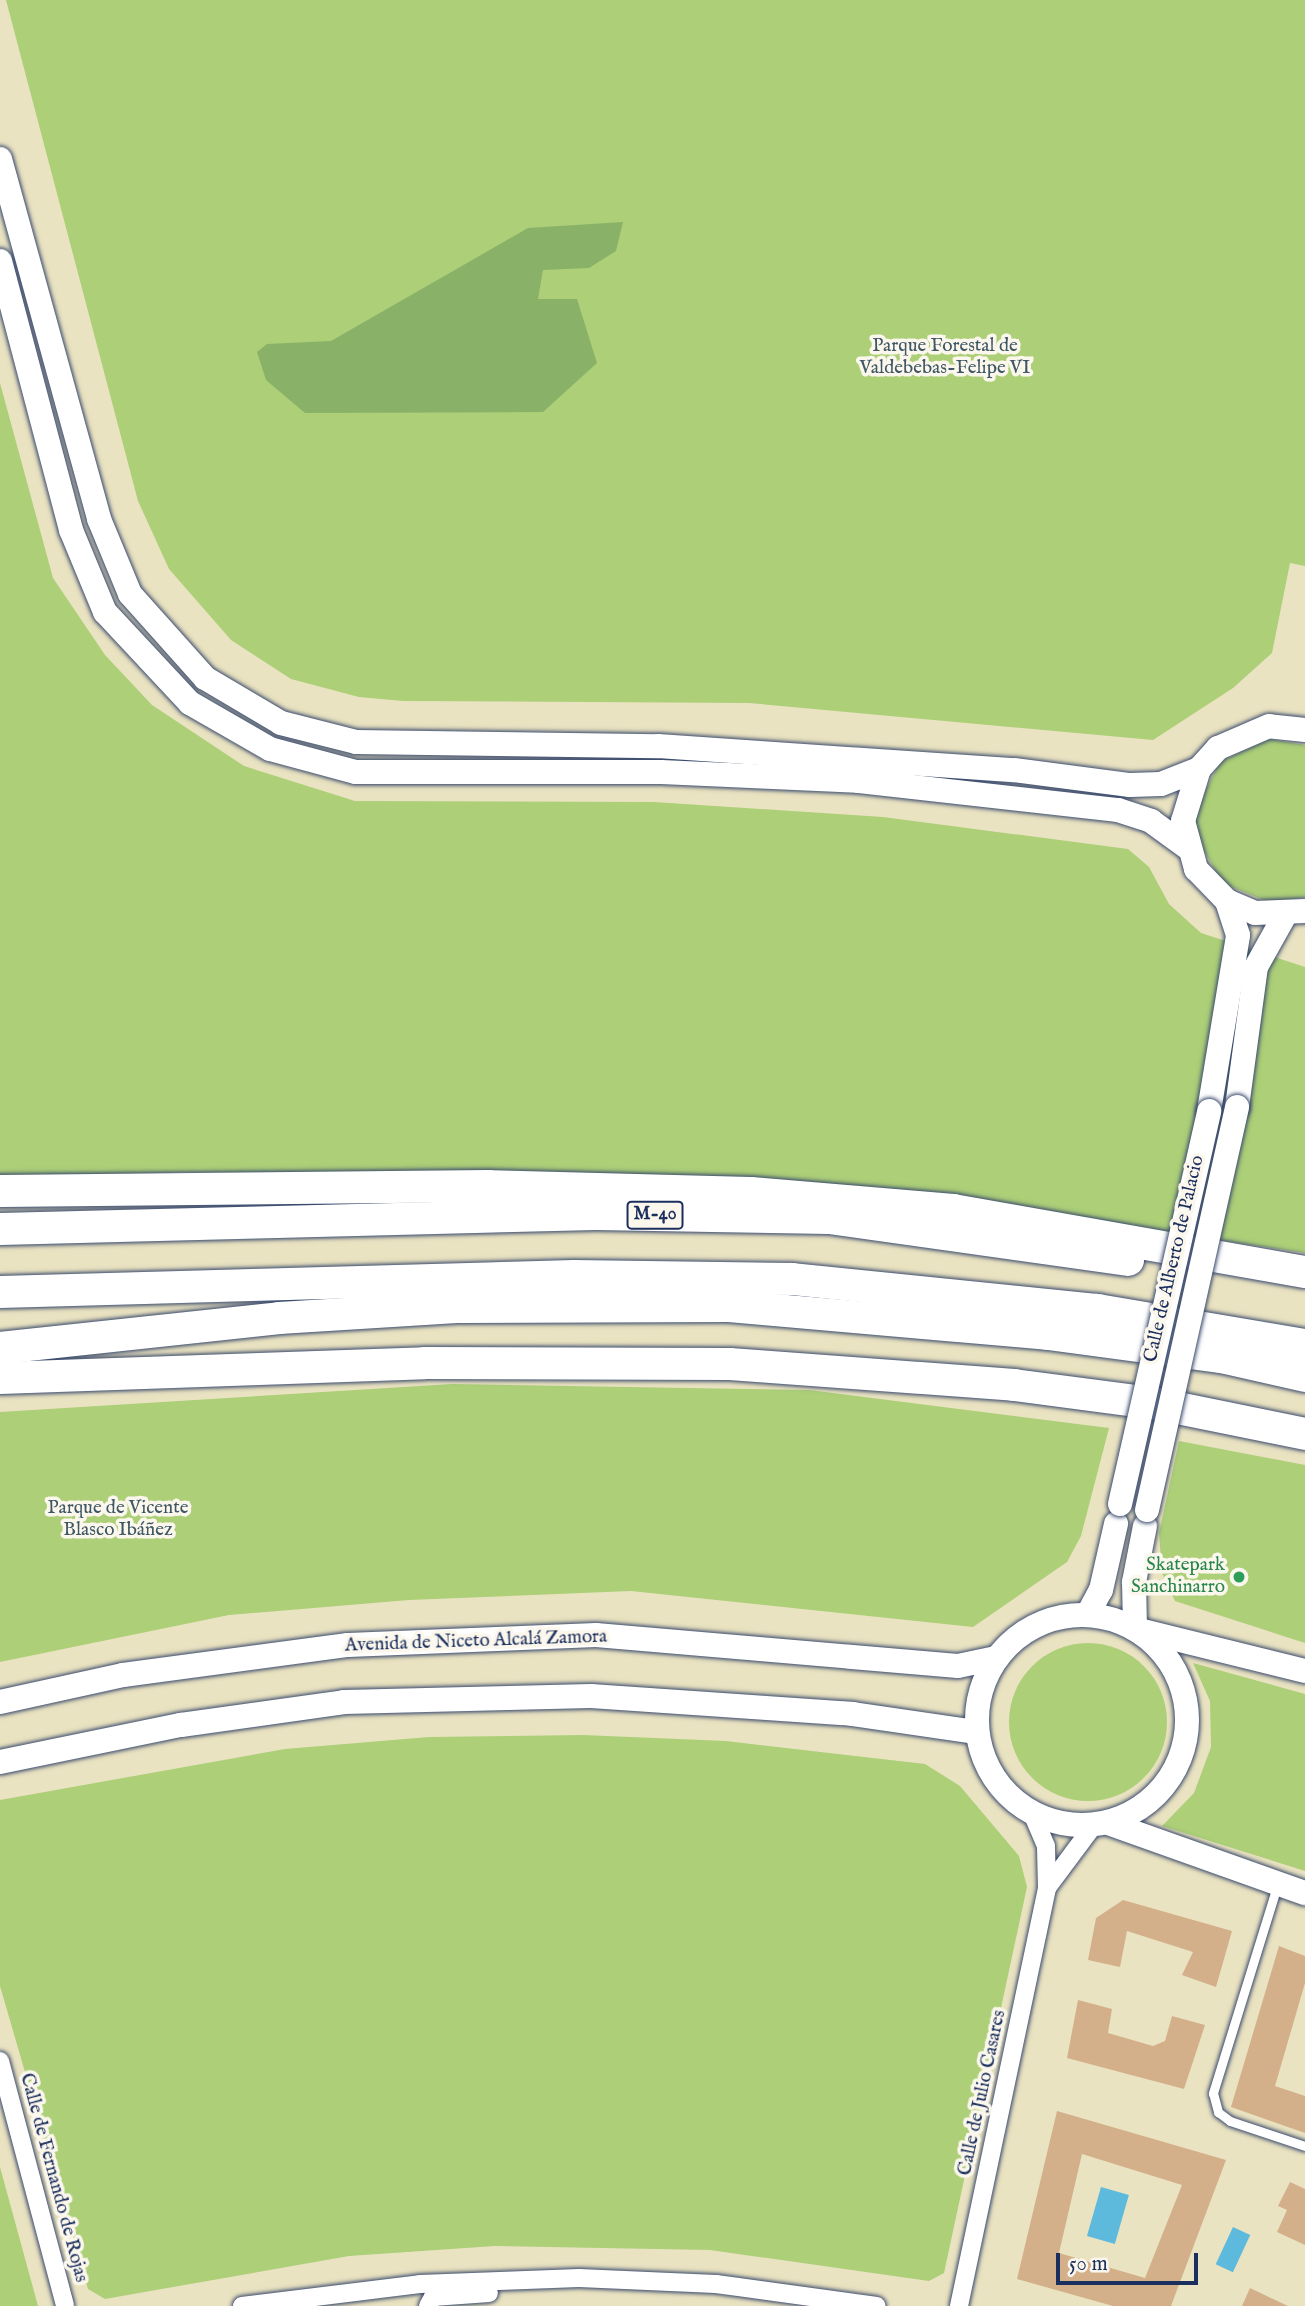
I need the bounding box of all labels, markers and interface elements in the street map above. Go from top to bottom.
park label: Parque Forestal de Valdebebas-Felipe VI [860,336,1030,380]
street label: Calle de Alberto de Palacio [1140,1153,1210,1365]
road number: M-40 [625,1200,685,1230]
park label: Parque de Vicente Blasco Ibáñez [48,1498,188,1542]
place label: Skatepark Sanchinarro [1131,1555,1225,1599]
marker: Skatepark Sanchinarro [1231,1569,1247,1585]
street label: Avenida de Niceto Alcalá Zamora [344,1626,608,1658]
street label: Calle de Julio Casares [954,2008,1012,2178]
street label: Calle de Fernando de Rojas [14,2071,92,2285]
scale bar [1060,2240,1202,2284]
text: 50 m [1069,2251,1108,2278]

